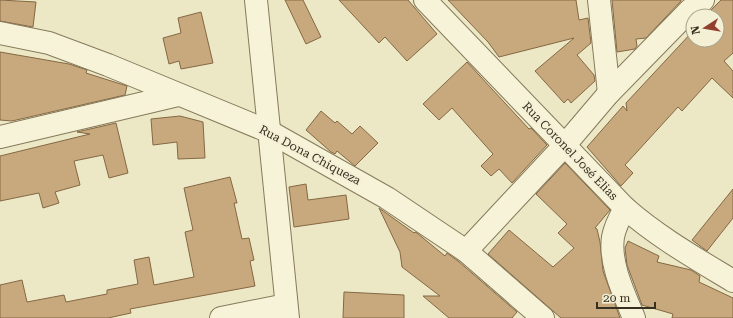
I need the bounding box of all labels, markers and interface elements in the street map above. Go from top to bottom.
north arrow [685,8,725,48]
text: N [688,24,703,35]
street label: Rua Coronel José Elias [519,99,621,203]
street label: Rua Dona Chiqueza [257,122,364,188]
scale bar [597,284,655,310]
text: 20 m [603,291,630,305]

